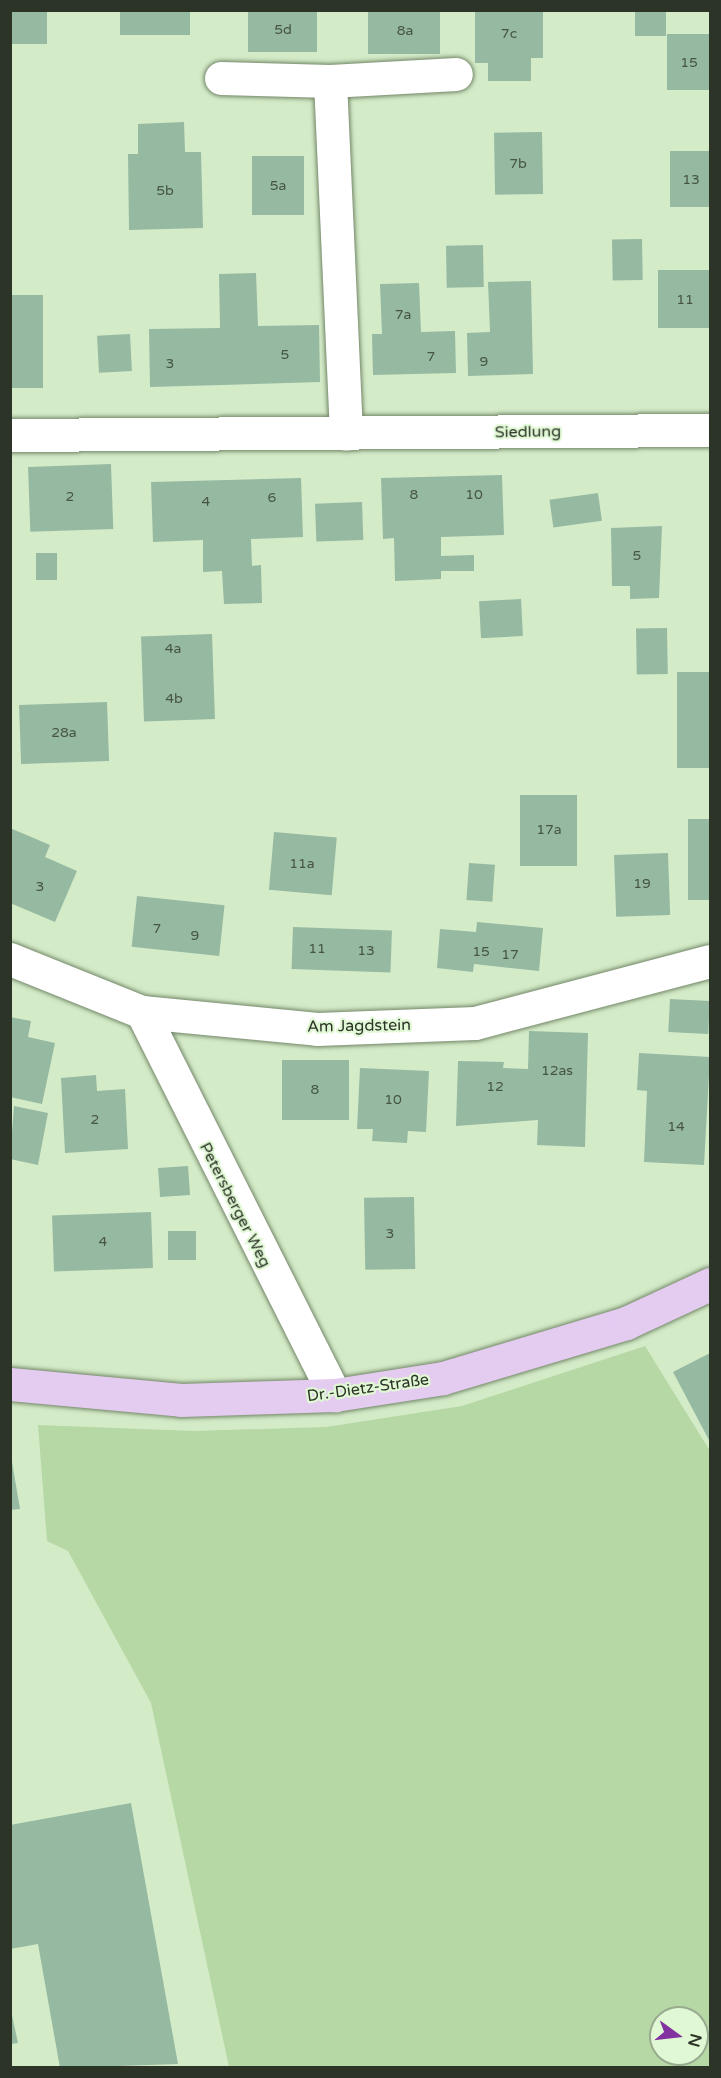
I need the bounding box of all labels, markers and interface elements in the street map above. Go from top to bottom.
house number: 5d [274,22,292,38]
house number: 8a [397,23,413,39]
house number: 7c [501,26,517,42]
house number: 15 [680,55,698,71]
house number: 7b [509,156,527,172]
house number: 13 [682,172,700,188]
house number: 5a [270,178,286,194]
house number: 5b [156,183,174,199]
house number: 11 [676,292,694,308]
house number: 7a [395,307,411,323]
house number: 5 [281,347,289,363]
house number: 7 [427,349,435,365]
house number: 9 [480,354,488,370]
house number: 3 [166,356,174,372]
street label: Siedlung [495,422,561,442]
house number: 8 [410,487,418,503]
house number: 10 [465,487,483,503]
house number: 2 [66,489,74,505]
house number: 6 [268,490,276,506]
house number: 4 [202,494,210,510]
house number: 5 [633,548,641,564]
house number: 4a [165,641,181,657]
house number: 4b [165,691,183,707]
house number: 28a [51,725,77,741]
house number: 17a [536,822,562,838]
house number: 11a [289,856,315,872]
house number: 19 [633,876,651,892]
house number: 3 [36,879,44,895]
house number: 7 [153,921,161,937]
house number: 9 [191,928,199,944]
house number: 11 [308,941,326,957]
house number: 13 [357,943,375,959]
house number: 15 [472,944,490,960]
house number: 17 [501,947,519,963]
street label: Am Jagdstein [307,1015,411,1037]
house number: 12as [541,1063,573,1079]
house number: 12 [486,1079,504,1095]
house number: 8 [311,1082,319,1098]
house number: 10 [384,1092,402,1108]
house number: 2 [91,1112,99,1128]
house number: 14 [667,1119,685,1135]
street label: Petersberger Weg [195,1139,275,1271]
house number: 3 [386,1226,394,1242]
house number: 4 [99,1234,107,1250]
street label: Dr.-Dietz-Straße [306,1370,430,1406]
north arrow [649,2006,709,2066]
text: N [683,2031,706,2049]

